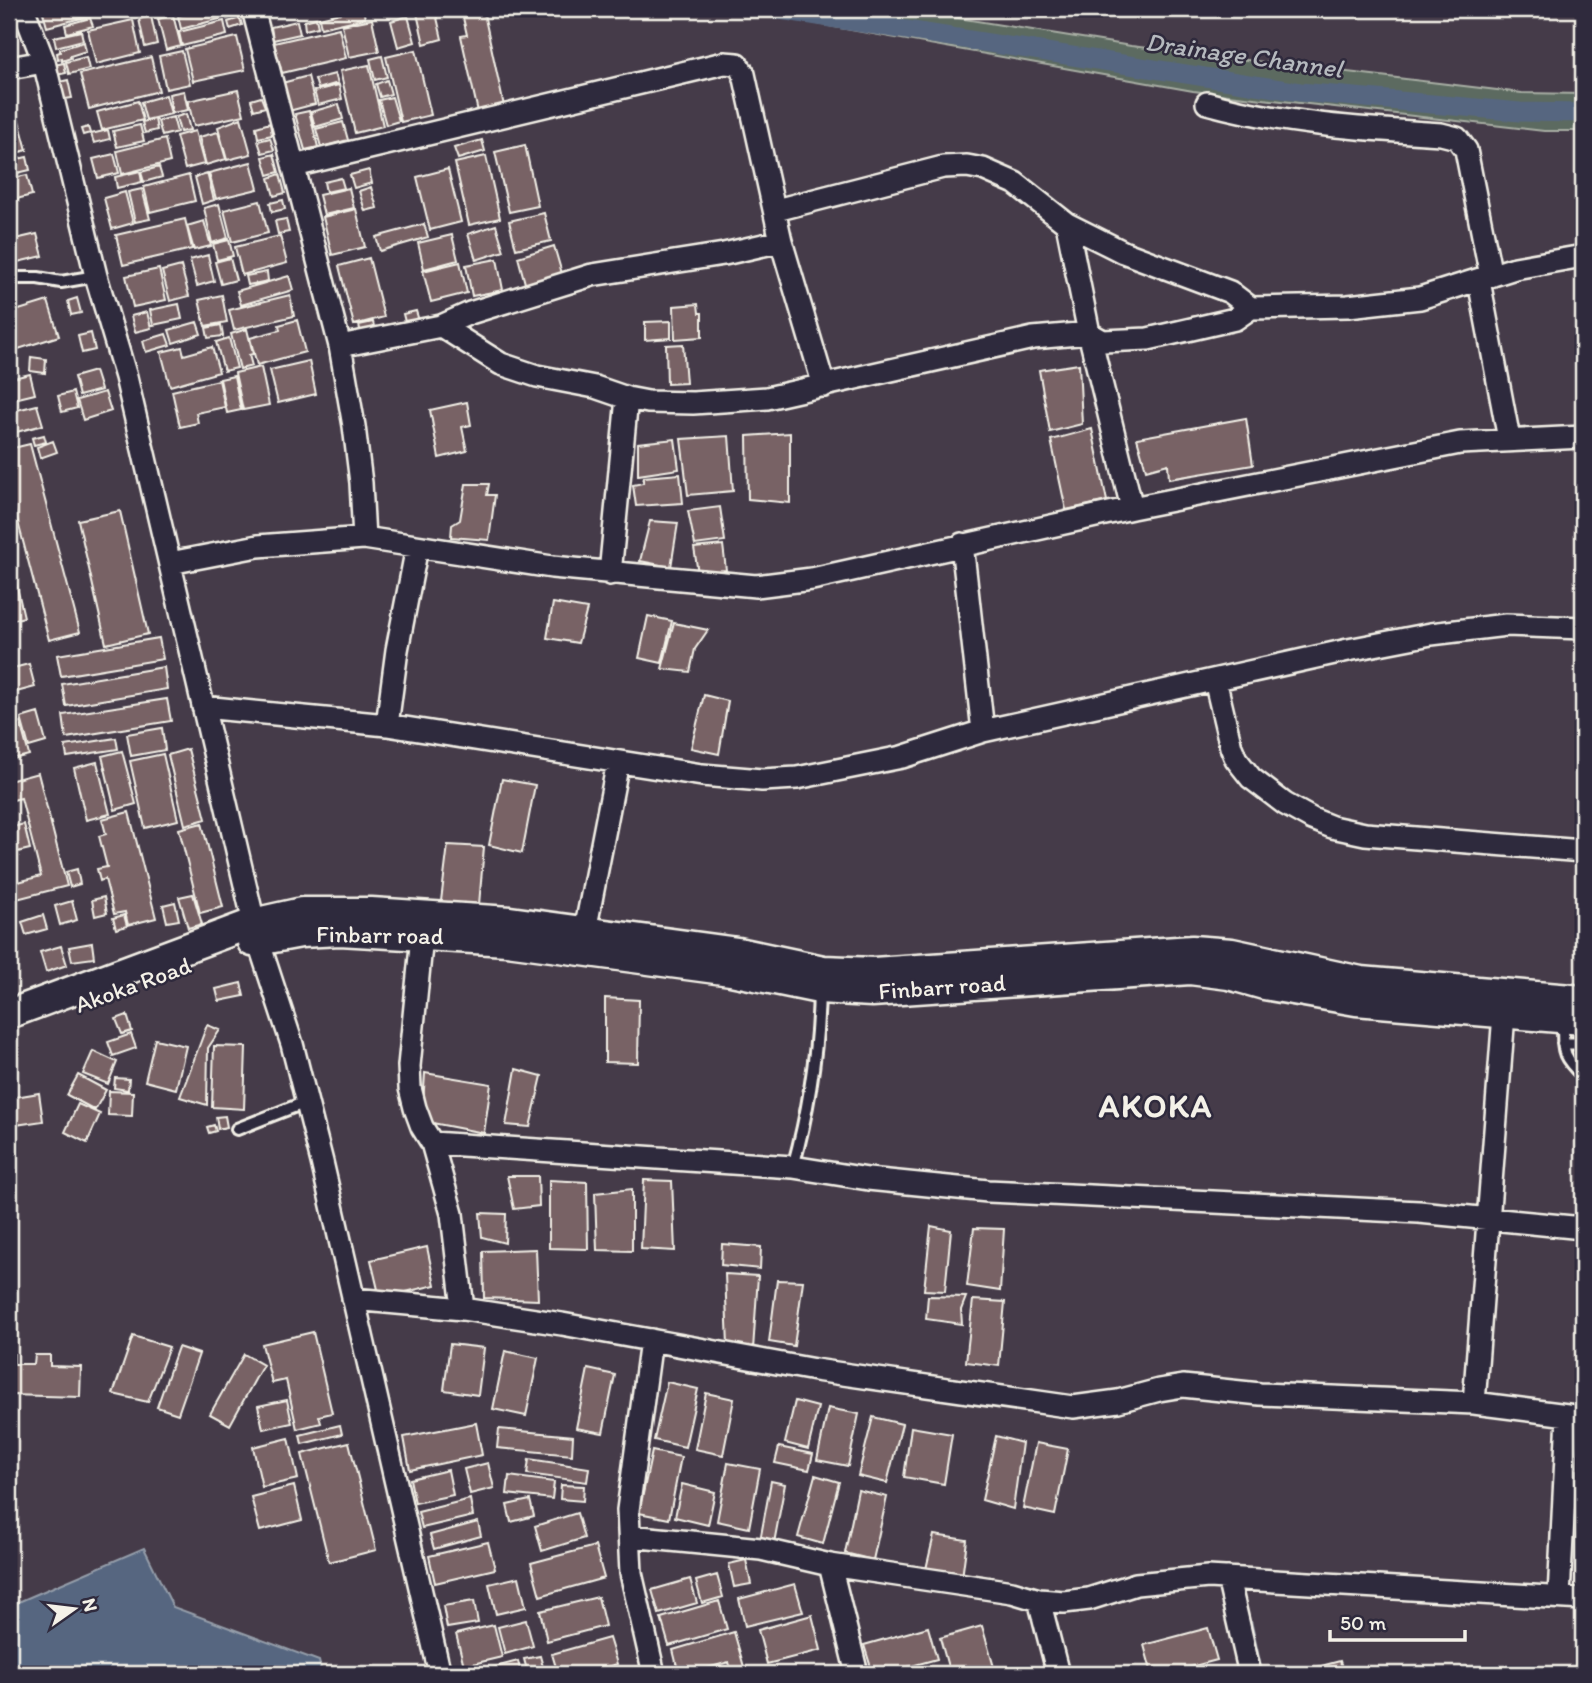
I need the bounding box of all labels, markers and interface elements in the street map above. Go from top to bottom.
water label: Drainage Channel [1143,25,1346,85]
street label: Finbarr road [316,919,444,950]
street label: Akoka Road [71,950,195,1019]
street label: Finbarr road [877,968,1007,1005]
district label: AKOKA [1098,1087,1213,1125]
north arrow [38,1574,108,1644]
text: N [77,1596,103,1614]
scale bar [1330,1599,1464,1643]
text: 50 m [1340,1610,1387,1635]

